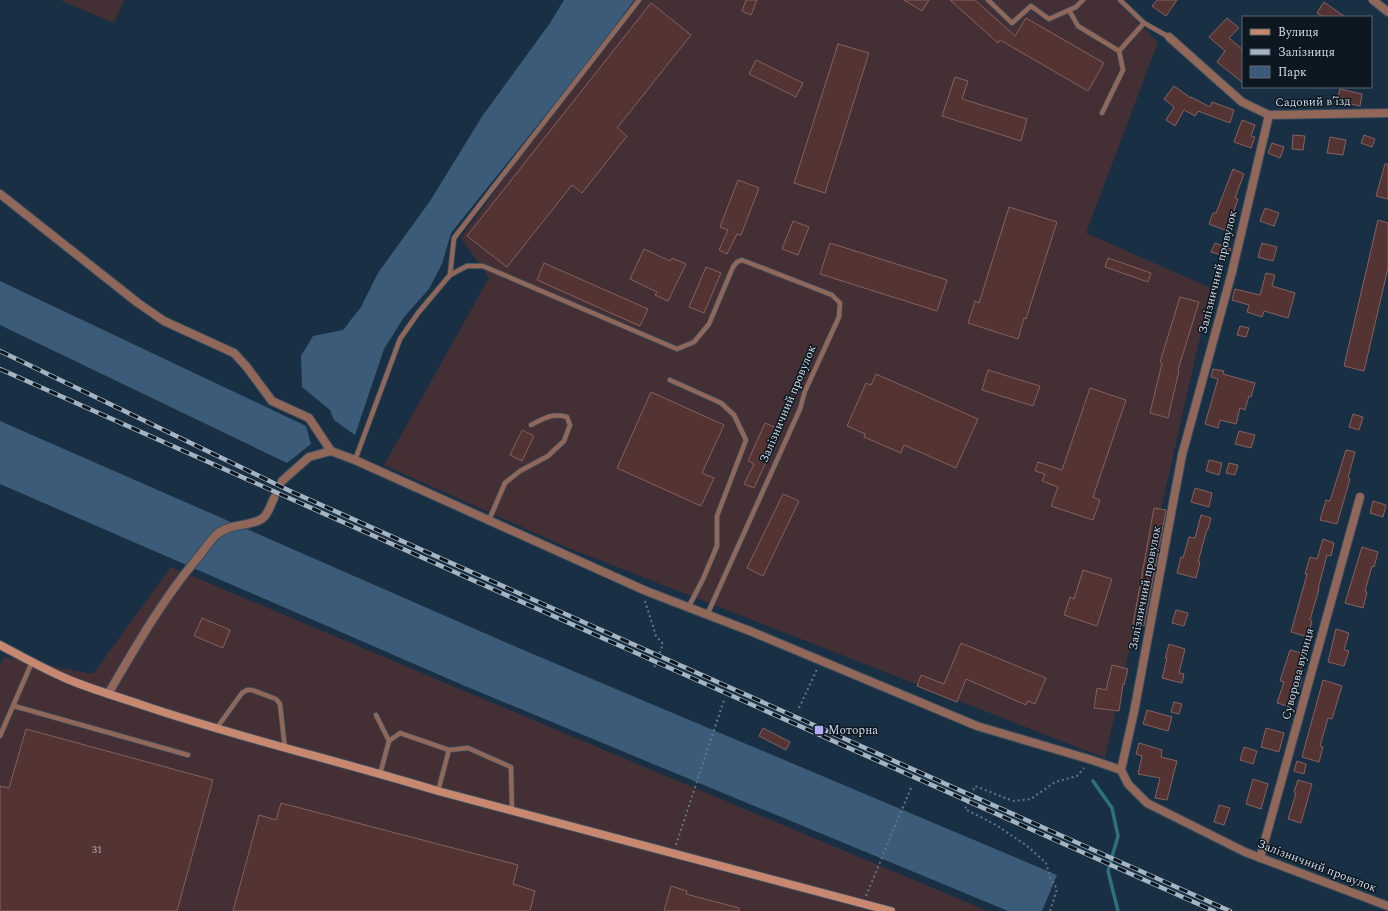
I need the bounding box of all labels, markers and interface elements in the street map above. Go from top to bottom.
legend [1242,16,1372,88]
text: Вулиця [1278,23,1319,42]
text: Залізниця [1278,43,1335,62]
text: Парк [1278,63,1307,82]
street label: Садовий в’їзд [1275,92,1351,112]
street label: Залізничний провулок [1193,208,1243,336]
street label: Залізничний провулок [755,342,822,466]
street label: Залізничний провулок [1124,524,1166,652]
street label: Суворова вулиця [1277,626,1319,722]
place label: Моторна [828,721,878,740]
marker: Моторна [813,724,825,736]
street label: Залізничний провулок [1255,834,1380,898]
house number: 31 [92,842,102,858]

